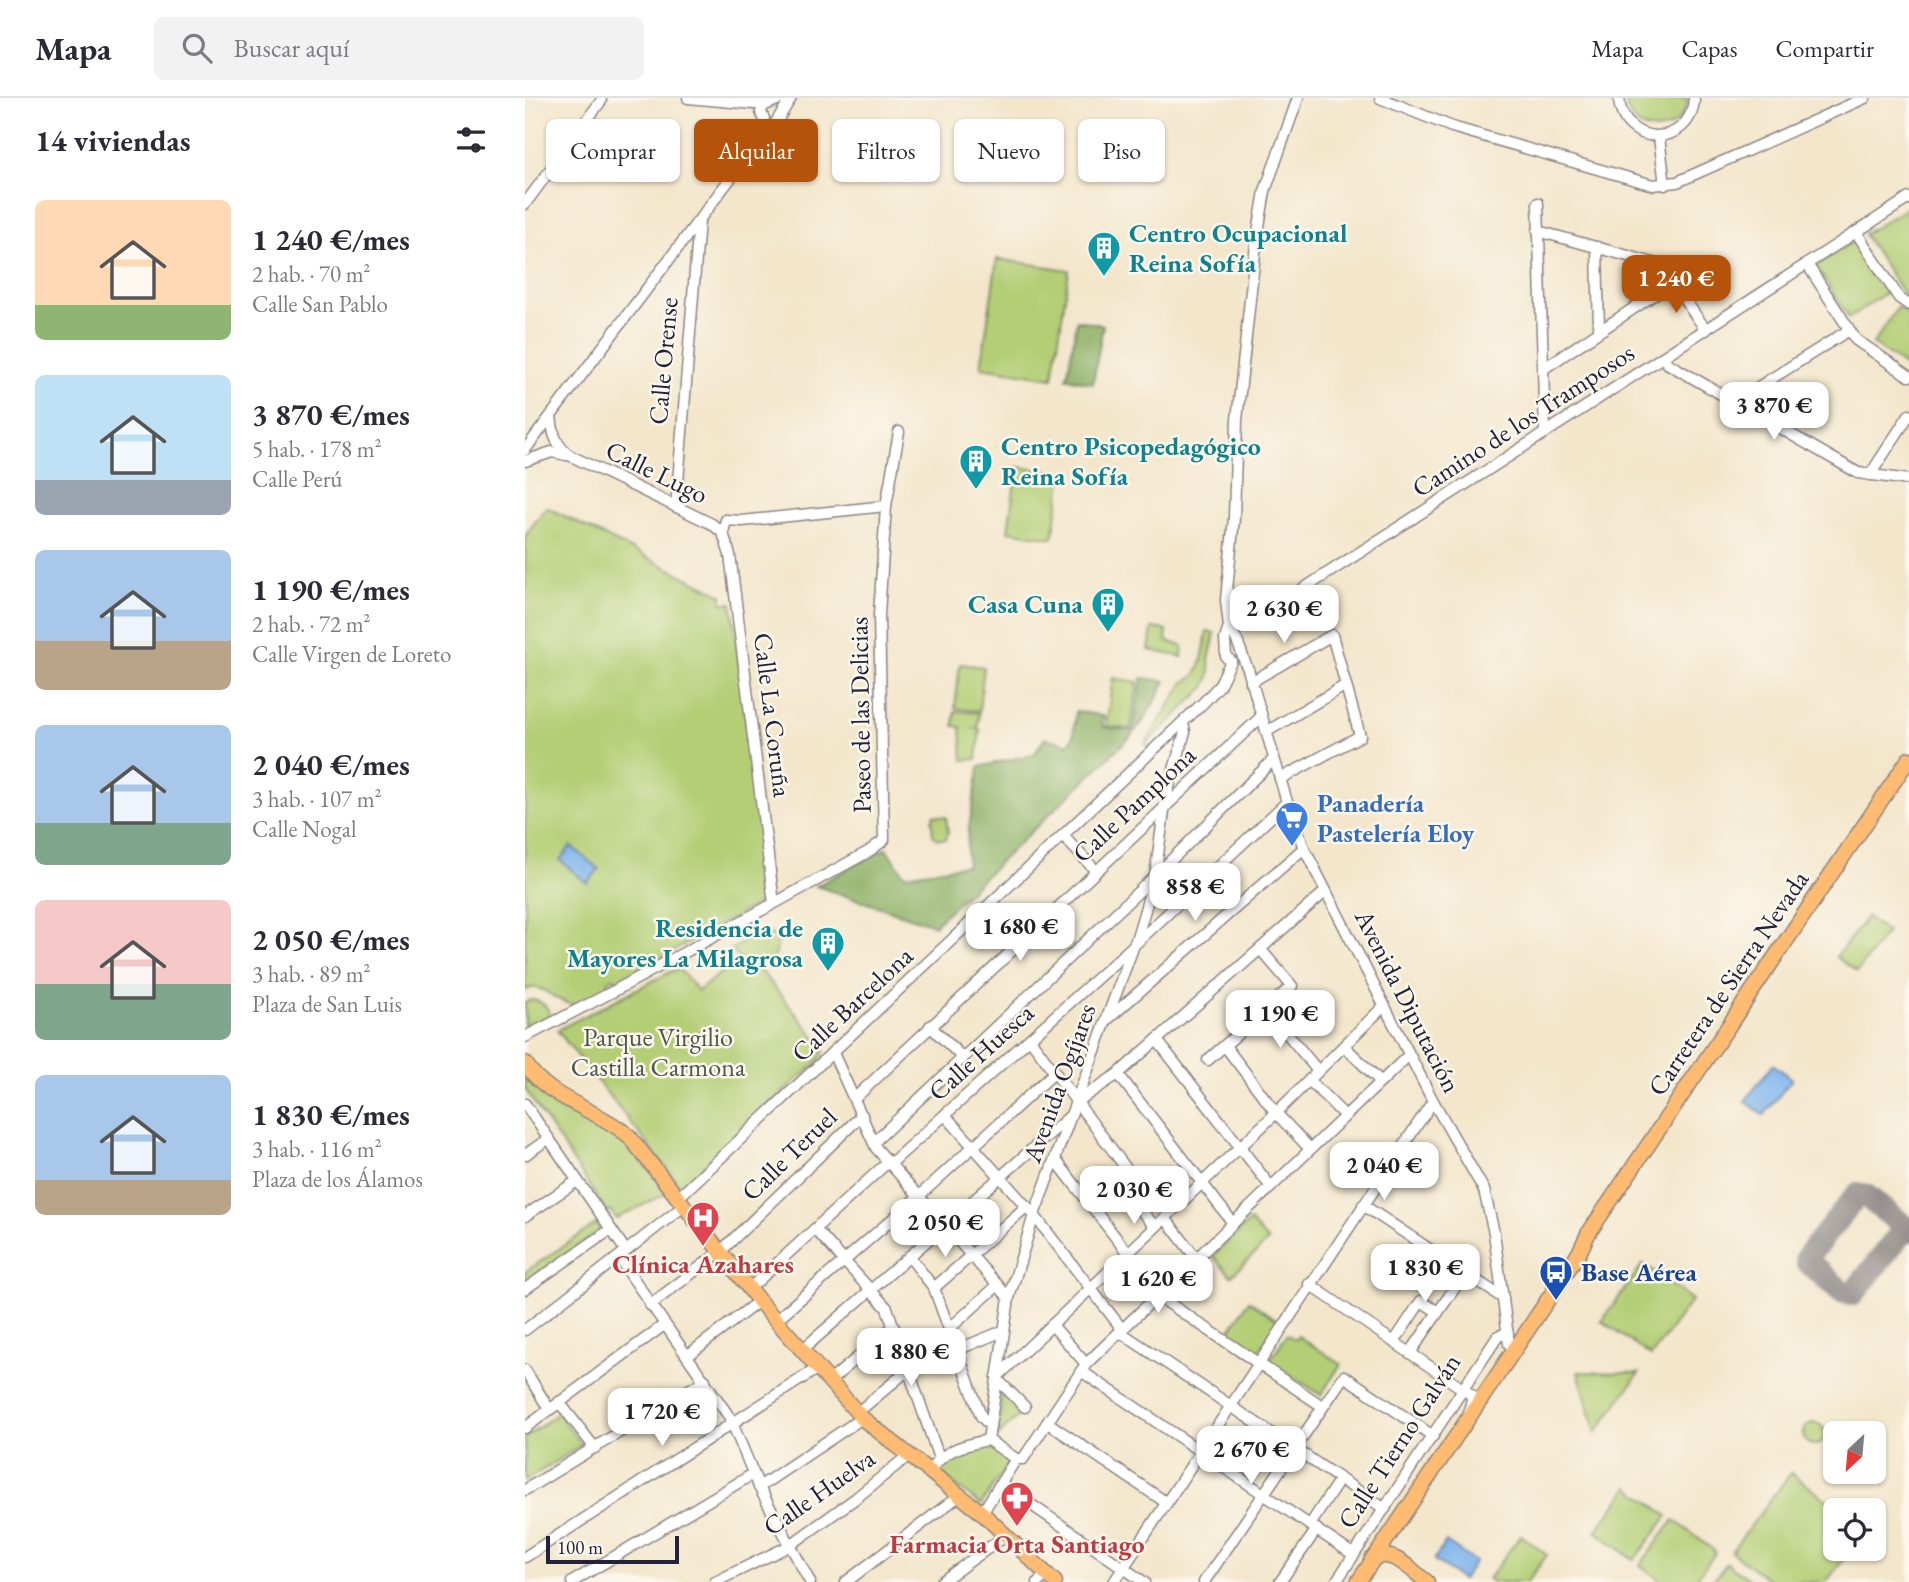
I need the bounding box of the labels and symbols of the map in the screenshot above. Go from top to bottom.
place label: Centro Ocupacional Reina Sofía [1129,216,1347,280]
building icon: Centro Ocupacional Reina Sofía [1085,229,1123,278]
pin: 1 240 € [1611,256,1741,315]
street label: Calle Orense [641,296,685,426]
street label: Camino de los Tramposos [1405,335,1641,505]
pin: 3 870 € [1709,382,1839,442]
place label: Centro Psicopedagógico Reina Sofía [1001,429,1261,493]
street label: Calle Lugo [600,433,714,511]
building icon: Centro Psicopedagógico Reina Sofía [957,442,995,491]
building icon: Casa Cuna [1089,585,1127,634]
pin: 2 630 € [1219,586,1349,645]
place label: Casa Cuna [968,587,1084,621]
street label: Paseo de las Delicias [841,616,879,814]
street label: Calle La Coruña [746,631,800,800]
street label: Calle Pamplona [1065,738,1203,870]
place label: Panadería Pastelería Eloy [1317,786,1475,850]
supermarket icon: Panadería Pastelería Eloy [1273,799,1311,848]
street label: Carretera de Sierra Nevada [1640,863,1816,1102]
pin: 858 € [1146,864,1244,923]
street label: Avenida Diputación [1347,903,1469,1099]
pin: 1 680 € [955,904,1085,963]
place label: Residencia de Mayores La Milagrosa [567,911,804,975]
building icon: Residencia de Mayores La Milagrosa [809,924,847,973]
street label: Calle Barcelona [784,938,921,1069]
pin: 1 190 € [1215,990,1345,1050]
street label: Calle Huesca [921,995,1041,1108]
street label: Avenida Ogíjares [1014,999,1104,1168]
park label: Parque Virgilio Castilla Carmona [571,1020,746,1084]
street label: Calle Teruel [734,1100,844,1208]
pin: 2 040 € [1319,1142,1449,1202]
pin: 2 030 € [1069,1166,1199,1226]
hospital icon: Clínica Azahares [684,1199,722,1248]
pin: 2 050 € [880,1200,1010,1259]
pin: 1 830 € [1360,1244,1490,1304]
place label: Clínica Azahares [612,1247,794,1281]
bus stop icon: Base Aérea [1537,1253,1575,1302]
place label: Base Aérea [1581,1255,1697,1289]
pin: 1 620 € [1093,1256,1223,1315]
pin: 1 880 € [846,1328,976,1388]
street label: Calle Tierno Galván [1330,1347,1468,1535]
pin: 1 720 € [597,1388,727,1448]
north arrow [1823,1421,1887,1484]
pin: 2 670 € [1186,1426,1316,1486]
street label: Calle Huelva [756,1441,882,1543]
pharmacy icon: Farmacia Orta Santiago [998,1479,1036,1528]
place label: Farmacia Orta Santiago [889,1527,1145,1561]
scale bar [546,1533,679,1565]

